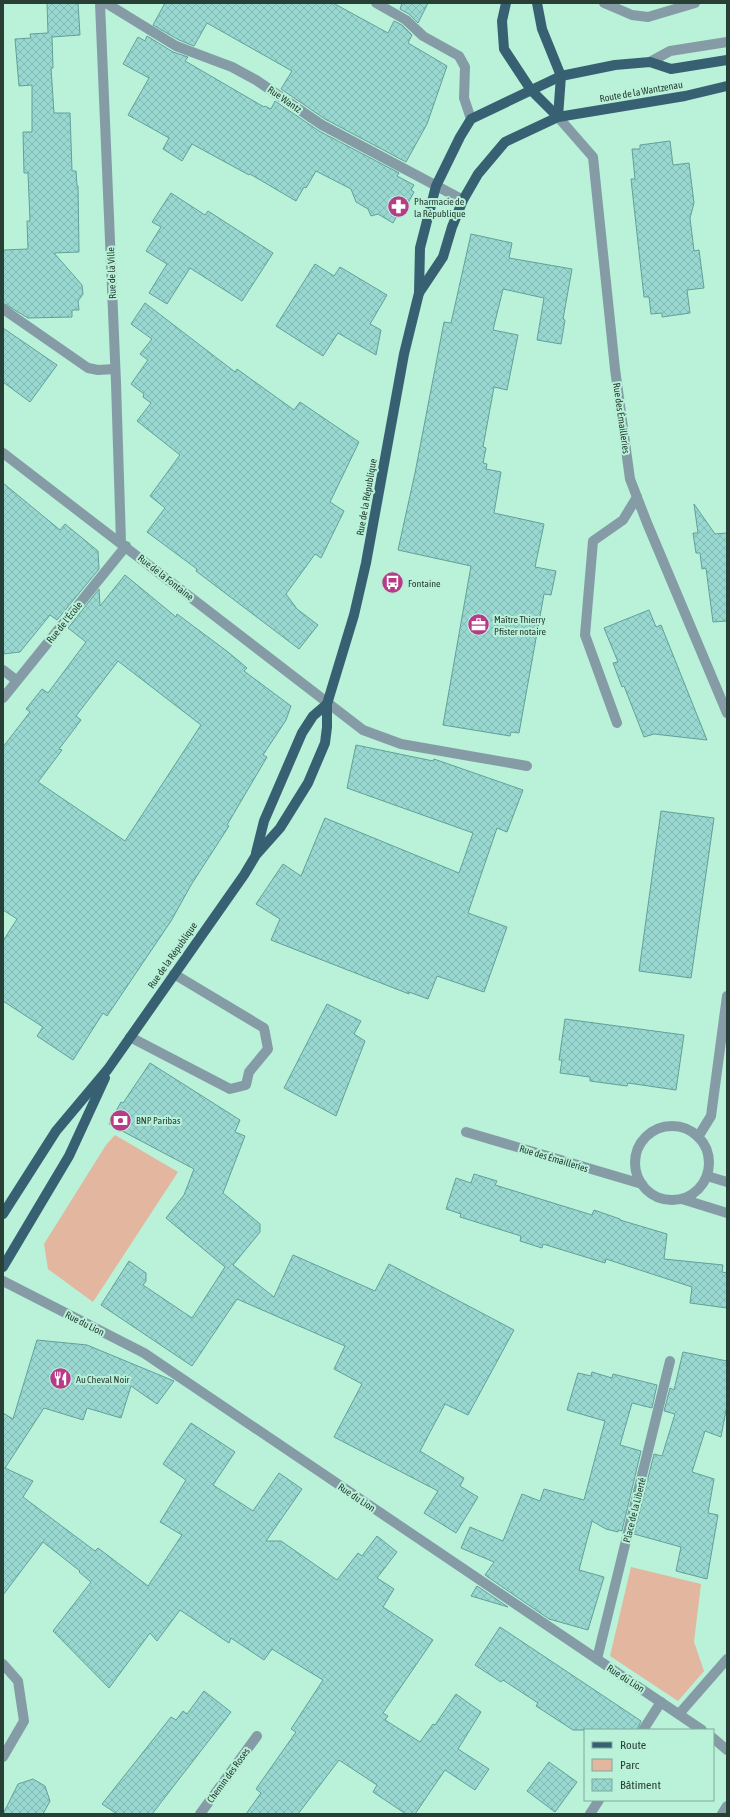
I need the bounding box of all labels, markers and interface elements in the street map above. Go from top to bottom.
street label: Route de la Wantzenau [599,79,684,104]
street label: Rue Wantz [266,84,304,115]
pharmacy icon: Pharmacie de la République [385,194,411,220]
place label: Pharmacie de la République [414,196,466,219]
street label: Rue de la Ville [105,246,118,299]
street label: Rue des Émailleries [611,382,632,455]
street label: Rue de la République [354,457,379,536]
street label: Rue de la Fontaine [136,552,196,603]
bus stop icon: Fontaine [379,570,405,596]
place label: Fontaine [408,578,441,589]
street label: Rue de l'École [44,599,85,645]
office icon: Maître Thierry Pfister notaire [466,612,492,638]
place label: Maître Thierry Pfister notaire [494,614,546,637]
street label: Rue de la République [146,920,200,990]
bank icon: BNP Paribas [107,1107,133,1133]
place label: BNP Paribas [136,1115,181,1126]
street label: Rue des Émailleries [518,1143,590,1174]
street label: Rue du Lion [63,1309,106,1338]
restaurant icon: Au Cheval Noir [47,1366,73,1392]
place label: Au Cheval Noir [76,1374,130,1385]
street label: Place de la Liberté [621,1476,648,1544]
street label: Rue du Lion [336,1481,377,1514]
street label: Rue du Lion [605,1662,647,1695]
legend [584,1729,714,1801]
text: Route [620,1738,646,1752]
street label: Chemin des Roses [205,1745,252,1805]
text: Parc [620,1758,640,1772]
text: Bâtiment [620,1778,661,1792]

